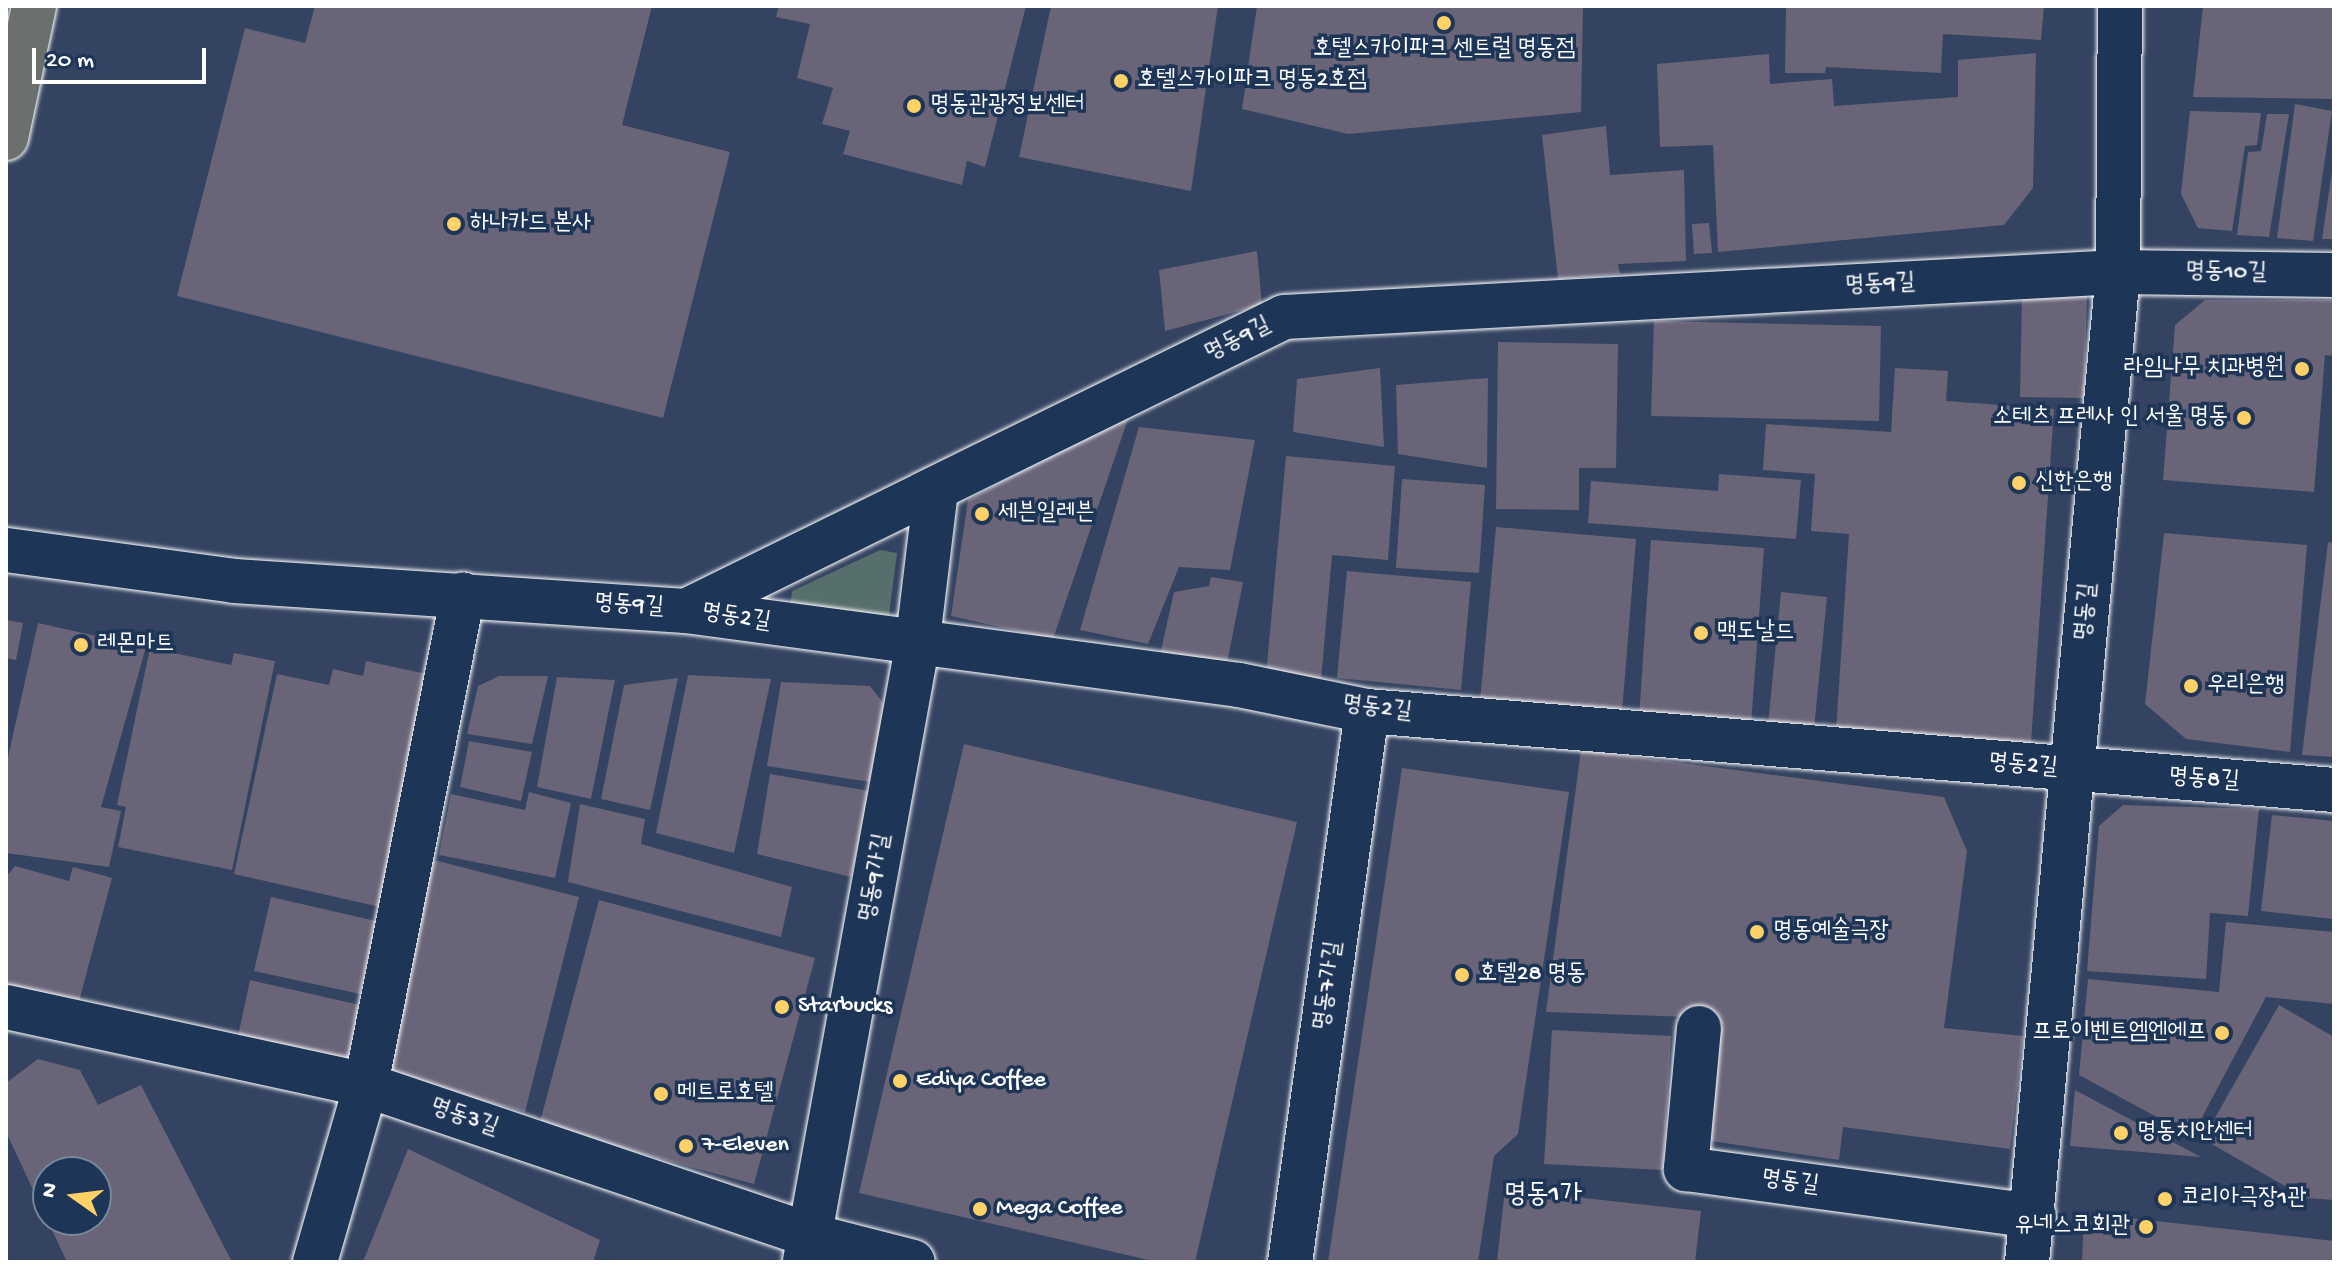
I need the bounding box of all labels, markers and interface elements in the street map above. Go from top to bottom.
marker: 호텔스카이파크 센트럴 명동점 [1435,14,1453,32]
scale bar [36,32,210,82]
place label: 호텔스카이파크 센트럴 명동점 [1313,36,1575,64]
text: 20 m [46,47,94,76]
place label: 호텔스카이파크 명동2호점 [1137,67,1367,95]
marker: 호텔스카이파크 명동2호점 [1112,72,1130,90]
place label: 명동관광정보센터 [930,92,1084,120]
marker: 명동관광정보센터 [905,97,923,115]
place label: 하나카드 본사 [470,210,592,238]
marker: 하나카드 본사 [445,215,463,233]
street label: 명동10길 [2185,258,2267,288]
street label: 명동9길 [1844,269,1916,301]
street label: 명동9길 [1200,311,1276,369]
place label: 라임나무 치과병원 [2124,355,2284,383]
marker: 라임나무 치과병원 [2291,358,2313,380]
place label: 소테츠 프레사 인 서울 명동 [1993,404,2228,432]
marker: 소테츠 프레사 인 서울 명동 [2235,409,2253,427]
place label: 신한은행 [2035,469,2112,497]
marker: 신한은행 [2010,474,2028,492]
place label: 세븐일레븐 [998,500,1095,528]
marker: 세븐일레븐 [973,505,991,523]
street label: 명동길 [2070,582,2104,642]
street label: 명동9길 [593,589,665,623]
street label: 명동2길 [699,598,773,638]
place label: 맥도날드 [1717,619,1794,647]
marker: 맥도날드 [1692,624,1710,642]
place label: 레몬마트 [97,631,174,659]
marker: 레몬마트 [72,636,90,654]
place label: 우리은행 [2207,672,2284,700]
marker: 우리은행 [2182,677,2200,695]
street label: 명동2길 [1341,690,1413,728]
street label: 명동2길 [1987,749,2059,783]
street label: 명동8길 [2168,763,2240,797]
street label: 명동9가길 [854,832,898,924]
place label: 명동예술극장 [1773,918,1889,946]
marker: 명동예술극장 [1748,923,1766,941]
street label: 명동7가길 [1308,940,1350,1032]
place label: 호텔28 명동 [1478,961,1586,989]
marker: 호텔28 명동 [1453,966,1471,984]
place label: Starbucks [798,993,892,1021]
marker: Starbucks [773,998,791,1016]
place label: 프로이벤트엠엔에프 [2032,1019,2206,1047]
marker: 프로이벤트엠엔에프 [2213,1024,2231,1042]
place label: Ediya Coffee [916,1067,1046,1095]
marker: Ediya Coffee [891,1072,909,1090]
place label: 메트로호텔 [677,1080,774,1108]
marker: 메트로호텔 [652,1085,670,1103]
street label: 명동3길 [426,1093,502,1143]
place label: 명동치안센터 [2137,1119,2253,1147]
marker: 명동치안센터 [2112,1124,2130,1142]
place label: 7-Eleven [702,1132,789,1160]
marker: 7-Eleven [677,1137,695,1155]
north arrow [32,1156,112,1236]
street label: 명동길 [1759,1165,1821,1201]
district label: 명동1가 [1504,1179,1582,1213]
text: N [36,1181,65,1201]
place label: 코리아극장1관 [2181,1185,2307,1213]
marker: 코리아극장1관 [2156,1190,2174,1208]
place label: Mega Coffee [996,1195,1123,1223]
marker: Mega Coffee [971,1200,989,1218]
place label: 유네스코회관 [2014,1213,2130,1241]
marker: 유네스코회관 [2137,1218,2155,1236]

